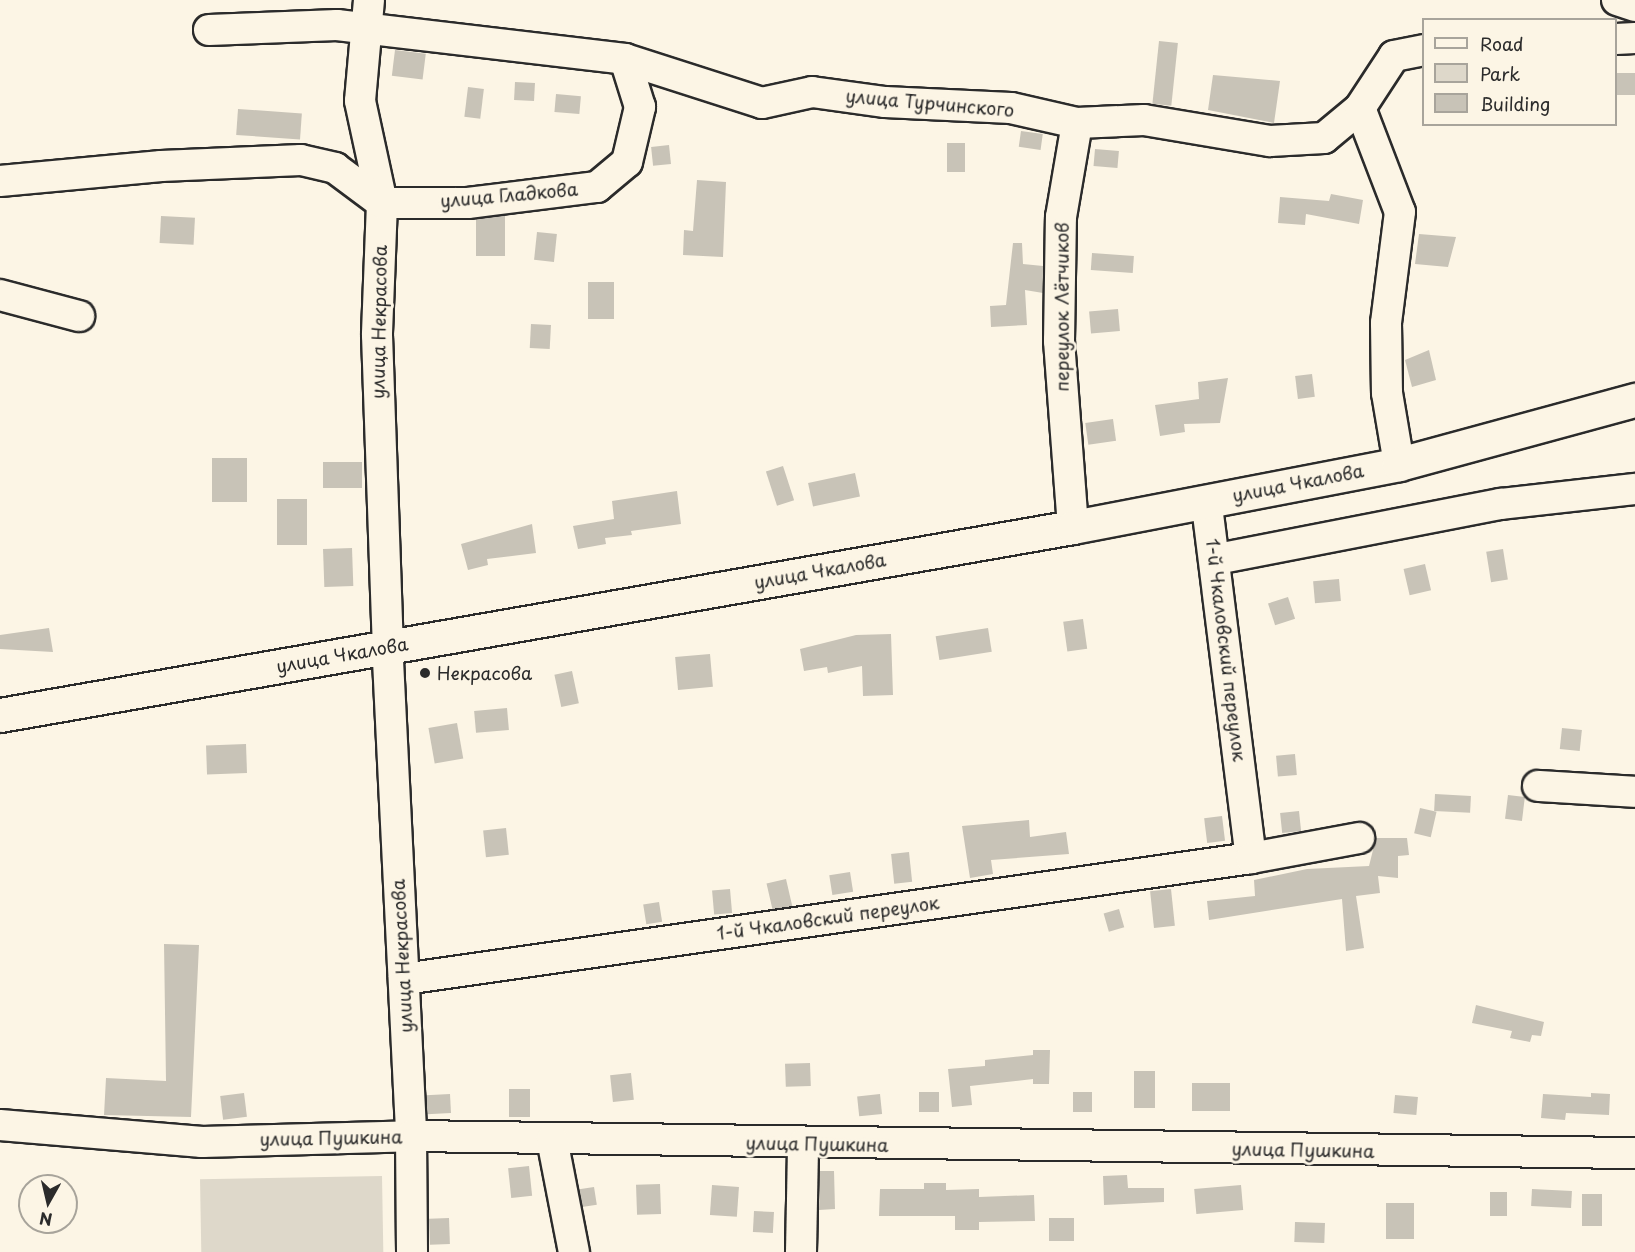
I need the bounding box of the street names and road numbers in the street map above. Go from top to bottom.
street label: улица Турчинского [845,85,1015,121]
street label: улица Гладкова [439,178,579,212]
street label: переулок Лётчиков [1051,222,1073,392]
street label: улица Некрасова [367,244,391,400]
street label: улица Чкалова [1230,460,1366,506]
street label: 1-й Чкаловский переулок [1202,537,1250,763]
street label: улица Чкалова [752,549,888,593]
street label: улица Чкалова [274,633,410,677]
street label: улица Некрасова [387,878,417,1034]
street label: 1-й Чкаловский переулок [715,892,941,944]
street label: улица Пушкина [259,1126,403,1150]
street label: улица Пушкина [745,1132,889,1156]
street label: улица Пушкина [1231,1138,1375,1162]

